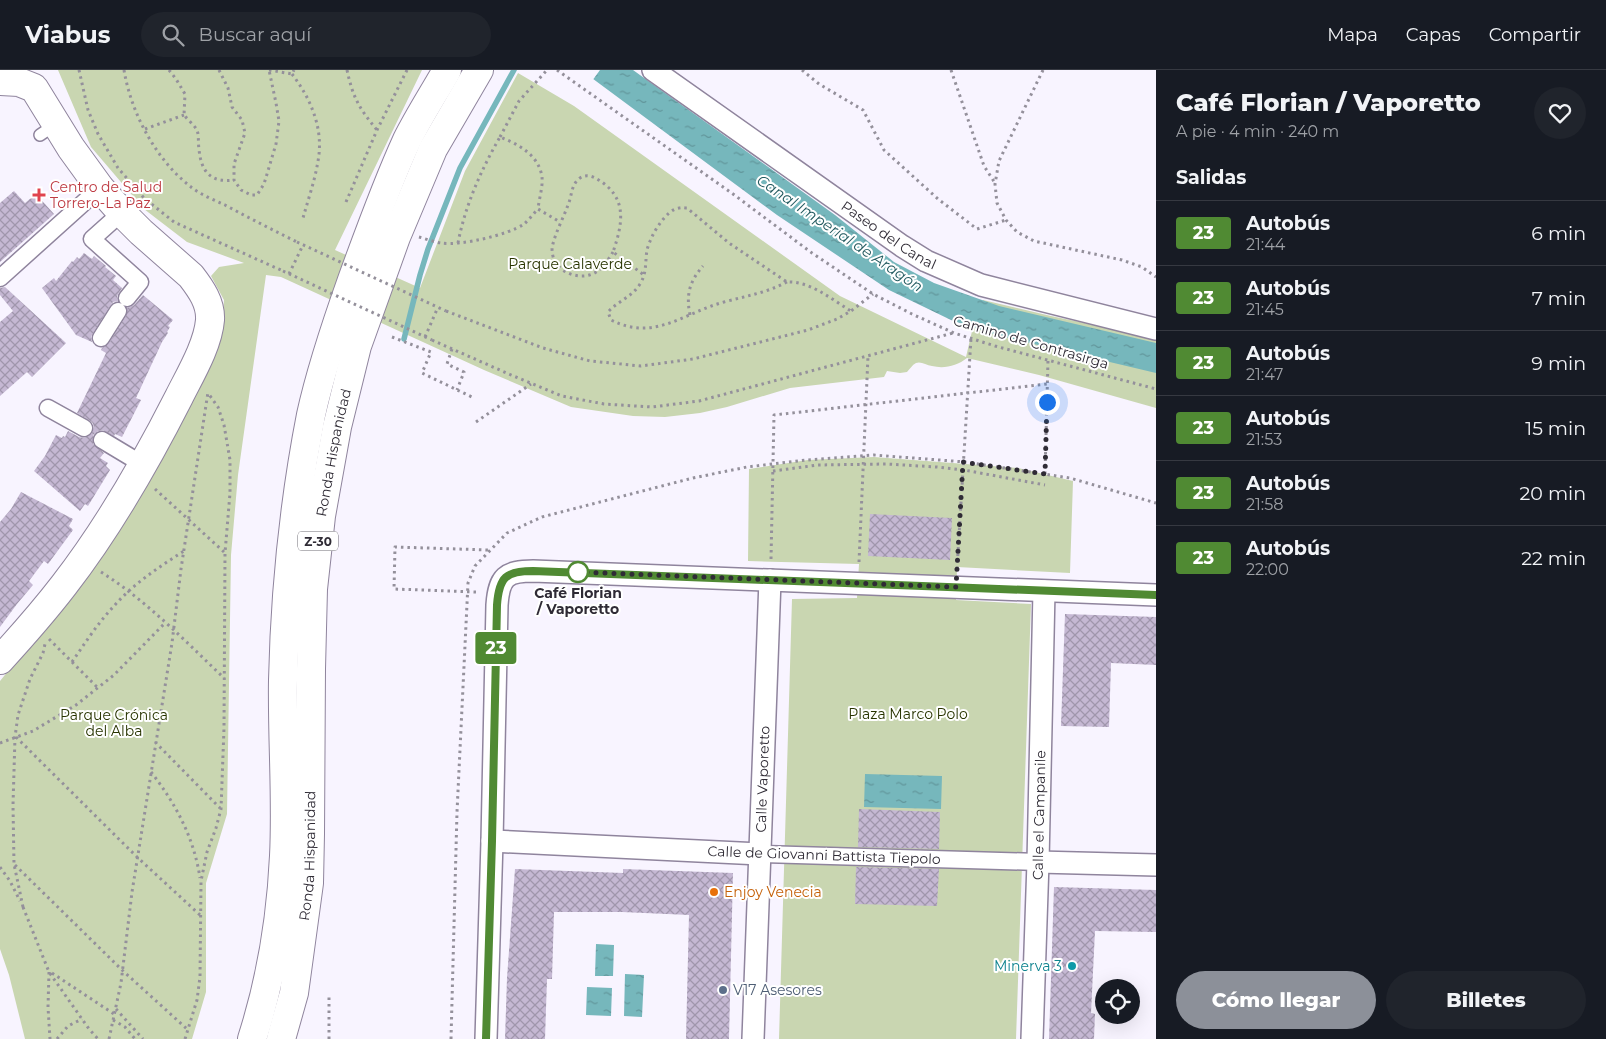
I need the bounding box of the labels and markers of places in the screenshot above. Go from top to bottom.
place label: Centro de Salud Torrero-La Paz [50,178,162,212]
marker: Centro de Salud Torrero-La Paz [32,188,46,202]
marker: Café Florian / Vaporetto [567,561,589,583]
place label: Café Florian / Vaporetto [534,584,622,618]
place label: Enjoy Venecia [724,883,822,901]
marker: Enjoy Venecia [708,886,720,898]
place label: Minerva 3 [994,957,1062,975]
marker: Minerva 3 [1066,960,1078,972]
place label: V17 Asesores [733,981,822,999]
marker: V17 Asesores [717,984,729,996]

